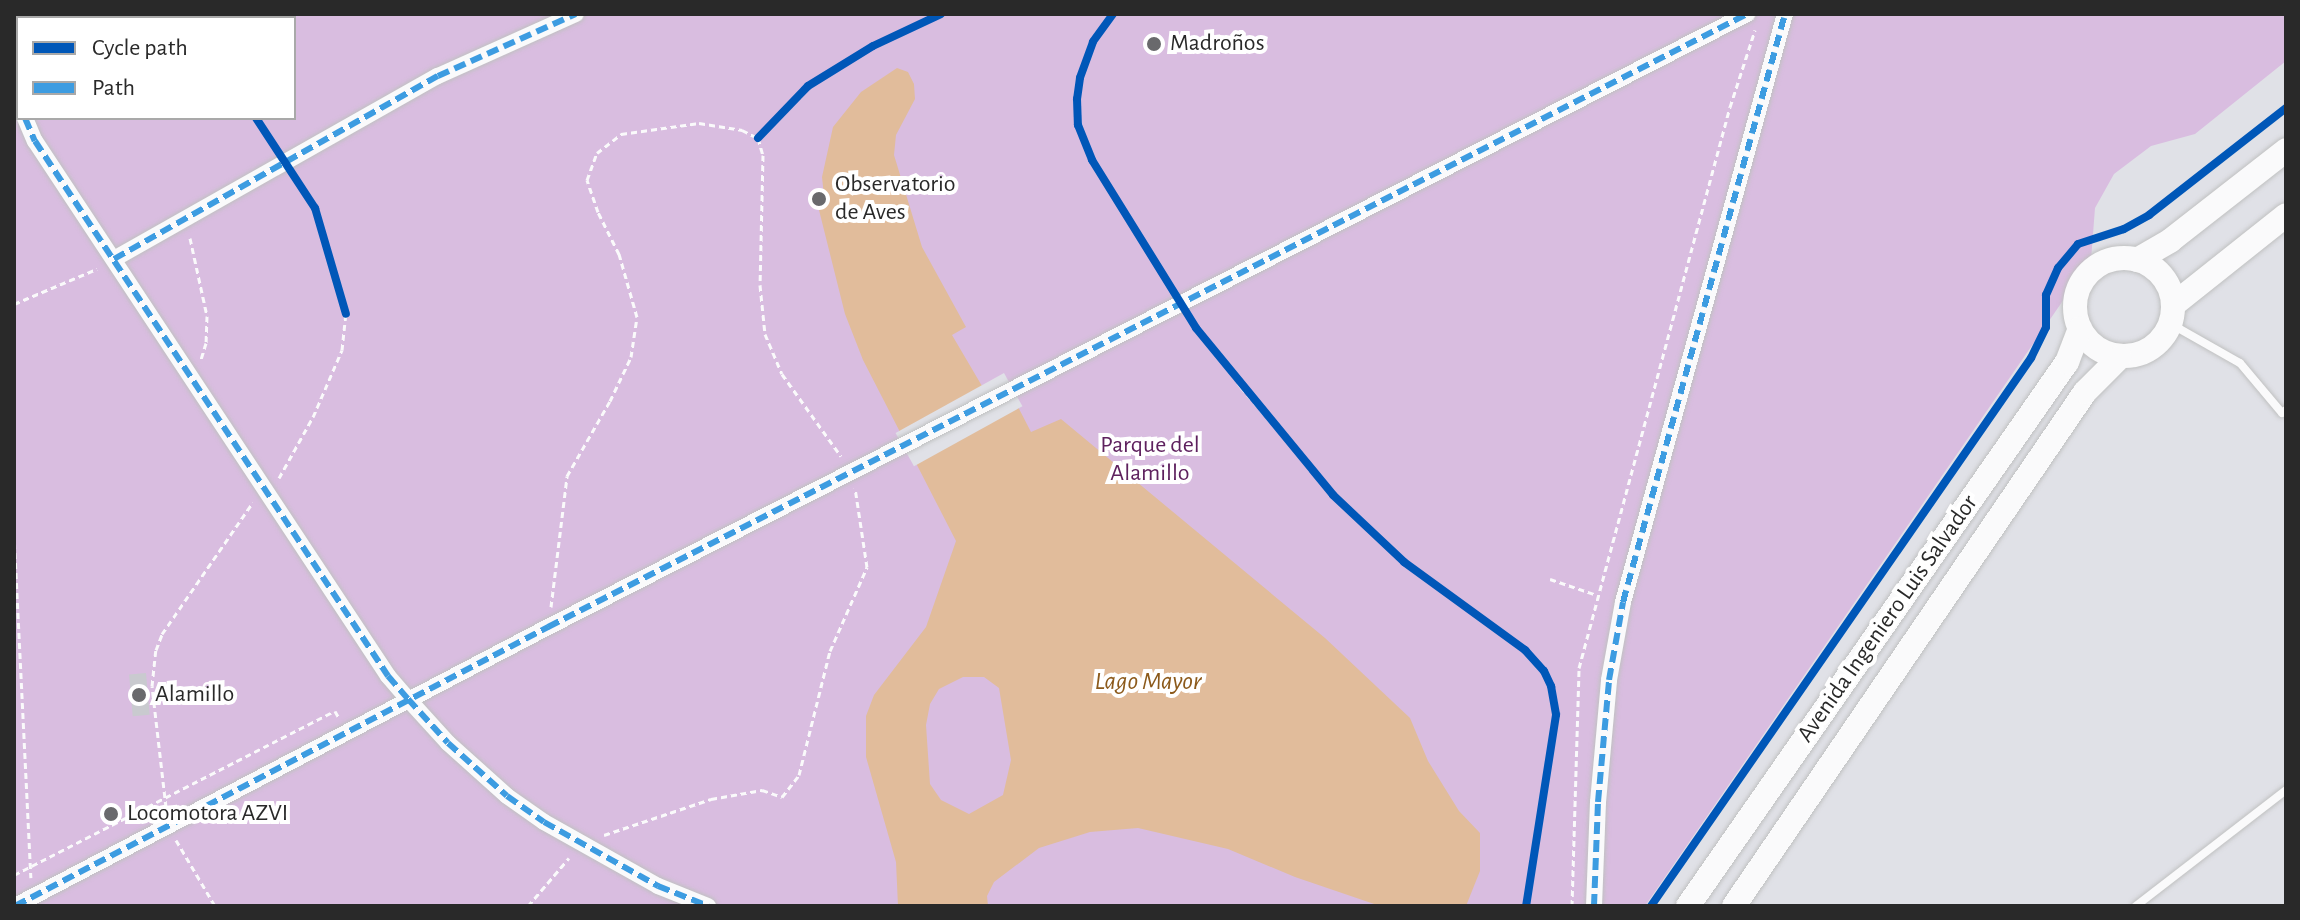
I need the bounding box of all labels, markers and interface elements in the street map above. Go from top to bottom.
legend [16,16,296,120]
place label: Madroños [1170,30,1265,58]
marker: Madroños [1145,35,1163,53]
text: Cycle path [92,36,188,60]
text: Path [92,76,135,100]
place label: Observatorio de Aves [835,171,956,227]
marker: Observatorio de Aves [810,190,828,208]
park label: Parque del Alamillo [1100,432,1200,488]
street label: Avenida Ingeniero Luis Salvador [1792,490,1984,748]
water label: Lago Mayor [1095,666,1201,698]
place label: Alamillo [155,681,234,709]
marker: Alamillo [130,686,148,704]
place label: Locomotora AZVI [127,800,288,828]
marker: Locomotora AZVI [102,805,120,823]

